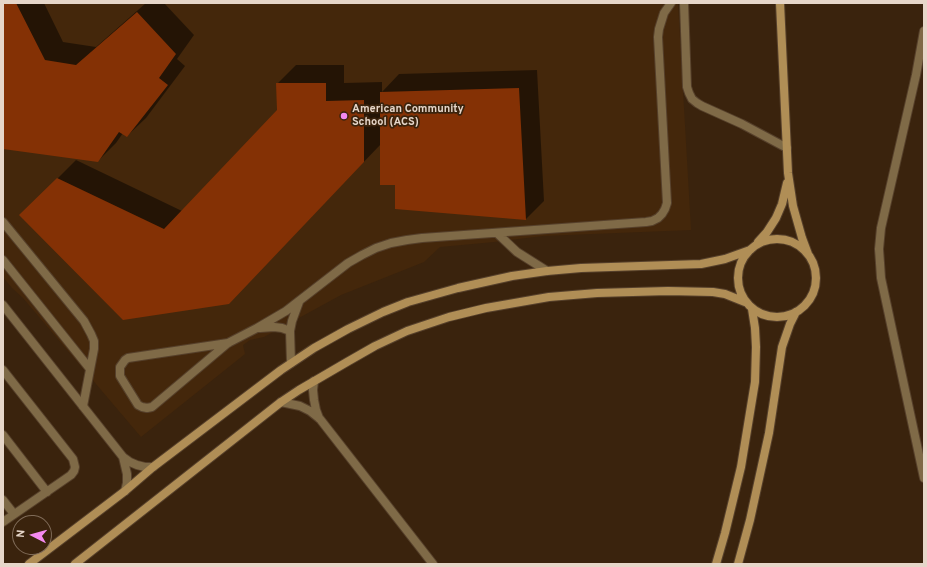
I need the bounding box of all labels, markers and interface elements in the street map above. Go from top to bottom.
place label: American Community School (ACS) [352,103,464,129]
marker: American Community School (ACS) [339,111,349,121]
north arrow [12,515,52,555]
text: N [14,529,28,539]

